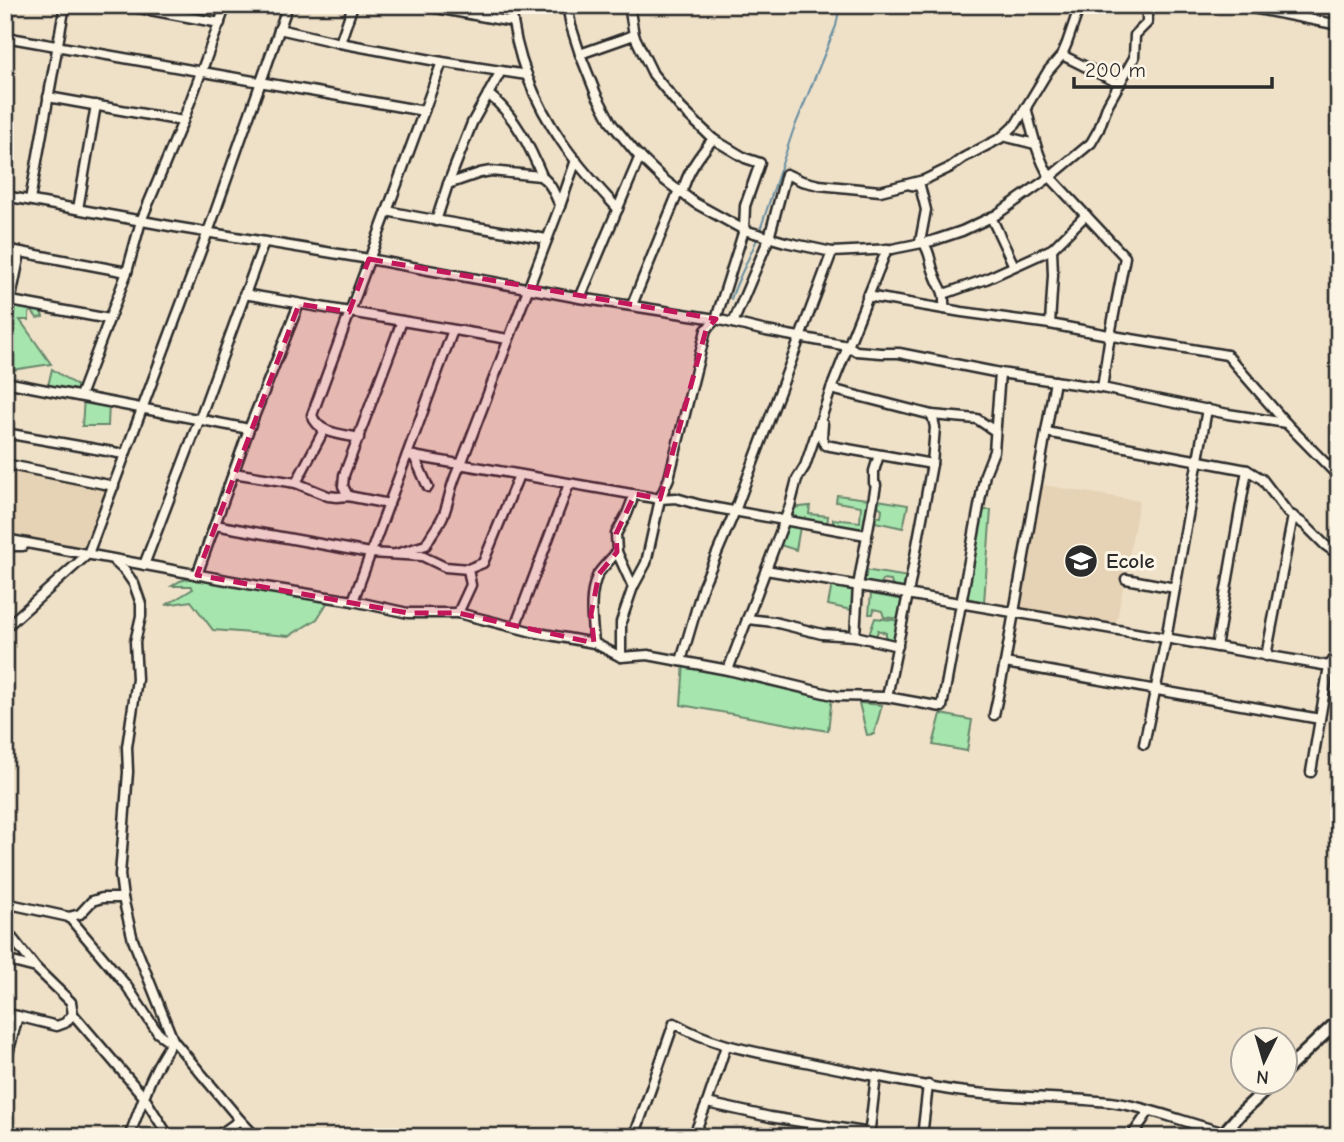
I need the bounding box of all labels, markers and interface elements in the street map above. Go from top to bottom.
scale bar [1074,46,1272,90]
text: 200 m [1085,58,1146,82]
school or university icon: Ecole [1062,542,1100,580]
place label: Ecole [1106,549,1154,573]
north arrow [1228,1026,1298,1096]
text: N [1255,1065,1270,1088]

